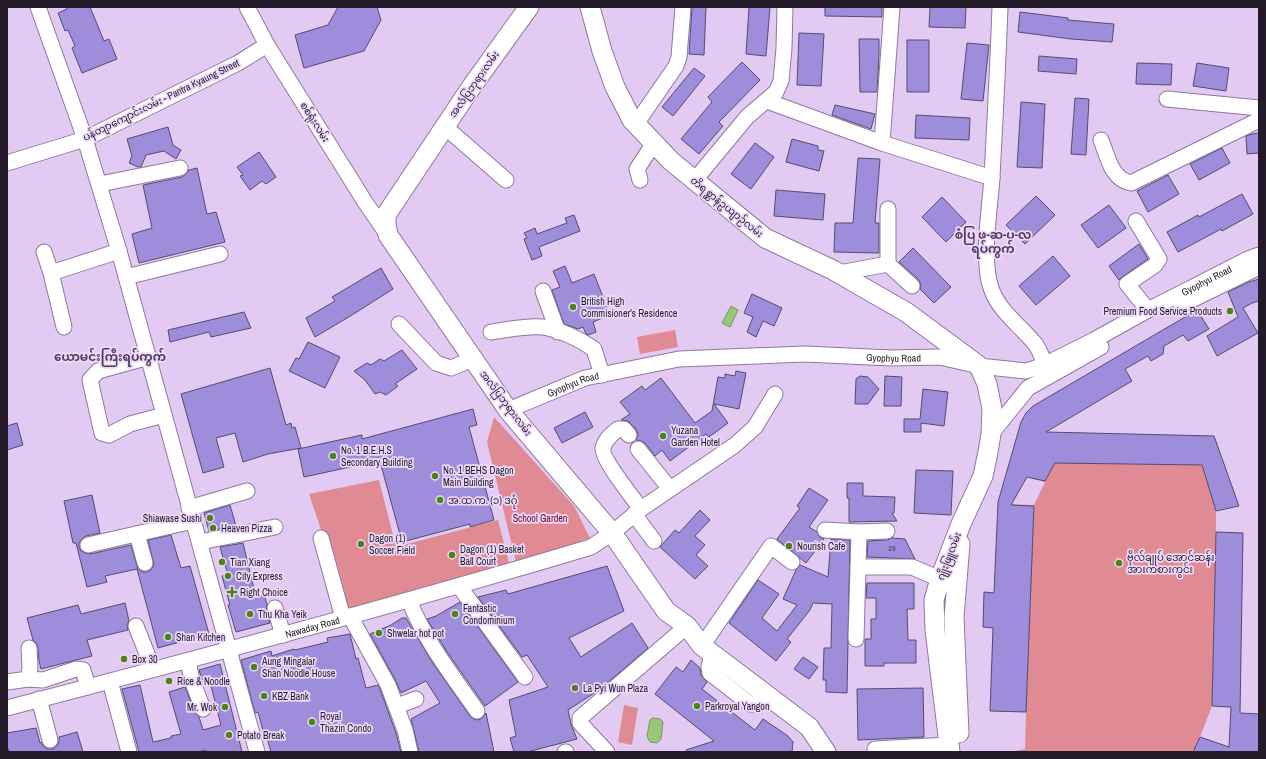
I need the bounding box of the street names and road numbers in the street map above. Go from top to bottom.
street label: အလံပြဘုရားလမ်း [445,47,504,121]
street label: ပန်တျာကျောင်းလမ်း - Pantra Kyaung Street [80,55,243,145]
street label: စစ်ရုံးလမ်း [296,99,333,146]
street label: တိရစ္ဆာန်ဥယျာဉ်လမ်း [687,173,767,242]
street label: Gyophyu Road [1179,262,1234,298]
street label: Gyophyu Road [866,350,921,365]
street label: အလံပြဘုရားလမ်း [476,367,536,440]
street label: Gyophyu Road [545,369,600,400]
street label: ဂျိုးဖြူလမ်း [933,530,966,583]
street label: Nawaday Road [284,613,341,640]

